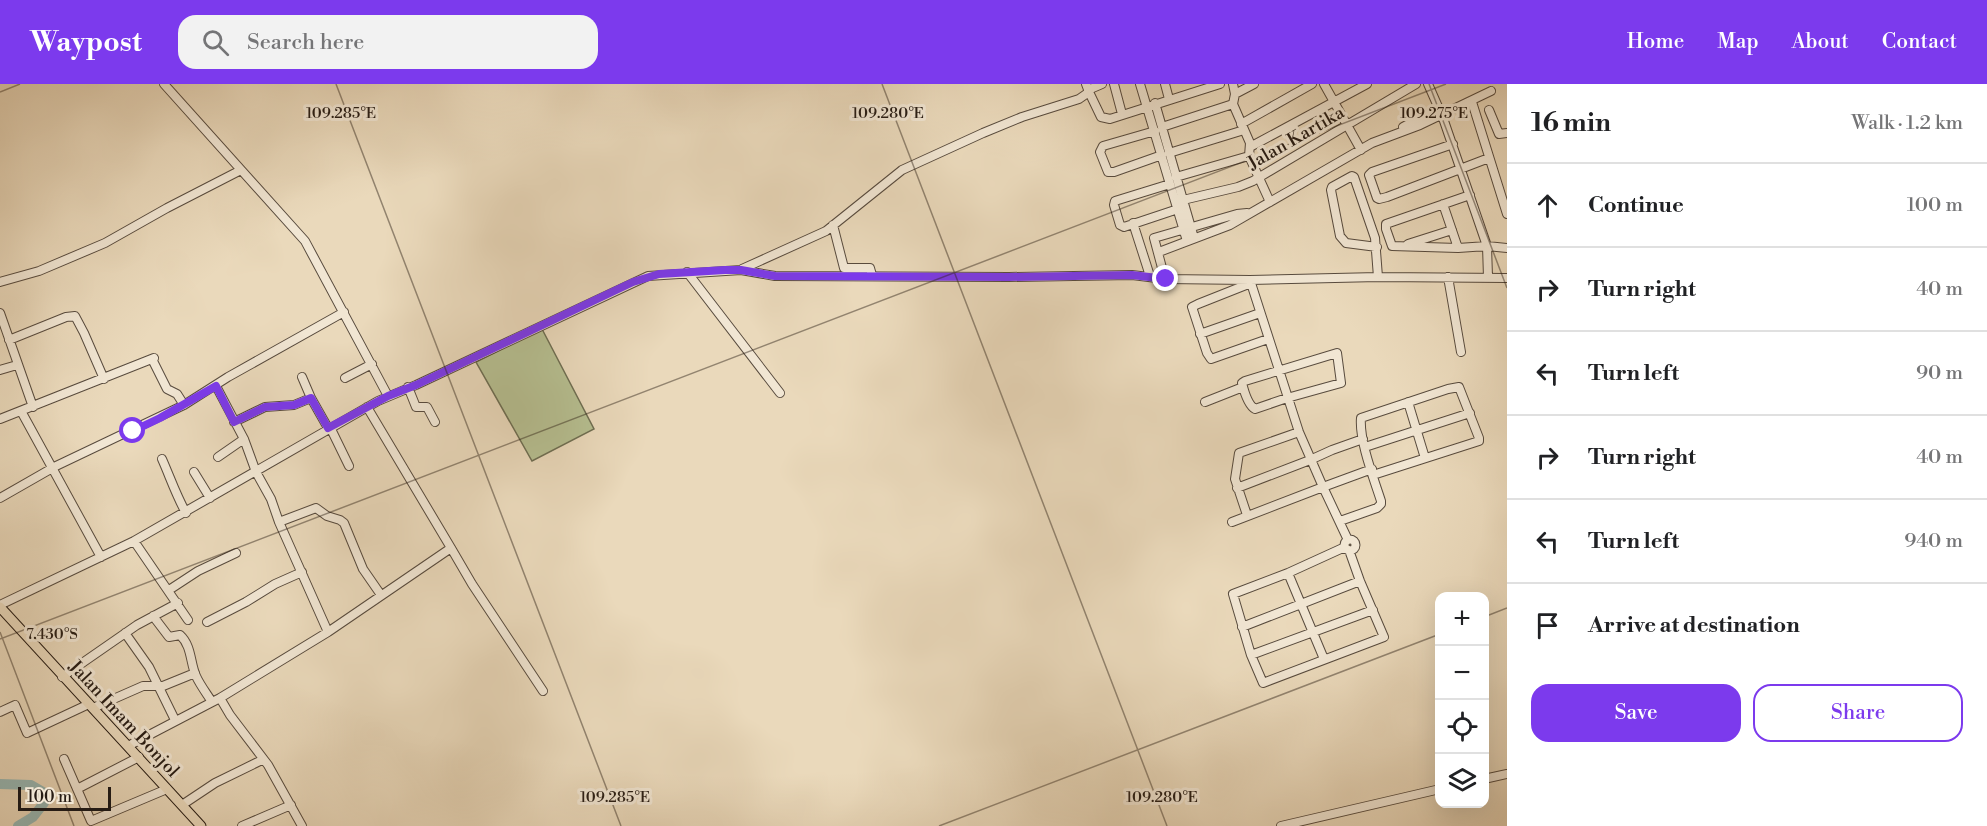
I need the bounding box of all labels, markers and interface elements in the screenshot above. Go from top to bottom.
search box [178,15,598,69]
text: Waypost [30,25,142,60]
icon: search [199,26,232,59]
text: Search here [247,29,364,56]
text: Home [1627,29,1684,55]
text: Map [1717,29,1759,55]
text: About [1792,29,1849,55]
text: Contact [1882,29,1957,55]
street label: Jalan Kartika [1243,101,1349,176]
text: 109.285°E [306,104,376,123]
text: 109.280°E [852,104,924,123]
text: 109.275°E [1400,104,1468,123]
text: 16 min [1531,107,1611,139]
text: Walk · 1.2 km [1851,111,1963,136]
icon: ahead [1531,189,1564,222]
text: Continue [1588,192,1684,219]
text: 100 m [1907,193,1963,218]
route end [1152,265,1178,291]
icon: right [1531,273,1564,306]
text: Turn right [1588,276,1696,303]
text: 40 m [1916,277,1963,302]
icon: left [1531,357,1564,390]
text: Turn left [1588,360,1679,387]
text: 90 m [1916,361,1963,386]
route start [119,417,145,443]
icon: right [1531,441,1564,474]
text: Turn right [1588,444,1696,471]
text: 40 m [1916,445,1963,470]
icon: left [1531,525,1564,558]
text: Turn left [1588,528,1679,555]
text: 940 m [1904,529,1963,554]
map controls [1435,592,1489,808]
button: + [1435,592,1489,646]
icon: arrive [1531,609,1564,642]
text: Arrive at destination [1588,612,1800,639]
text: 7.430°S [26,625,78,644]
button: − [1435,646,1489,700]
street label: Jalan Imam Bonjol [63,655,185,783]
button: Save [1531,684,1741,742]
button: Share [1753,684,1963,742]
button: locate [1435,700,1489,754]
button: layers [1435,754,1489,808]
scale bar [18,784,111,812]
text: 100 m [27,787,72,807]
text: 109.285°E [580,788,650,807]
text: 109.280°E [1126,788,1198,807]

